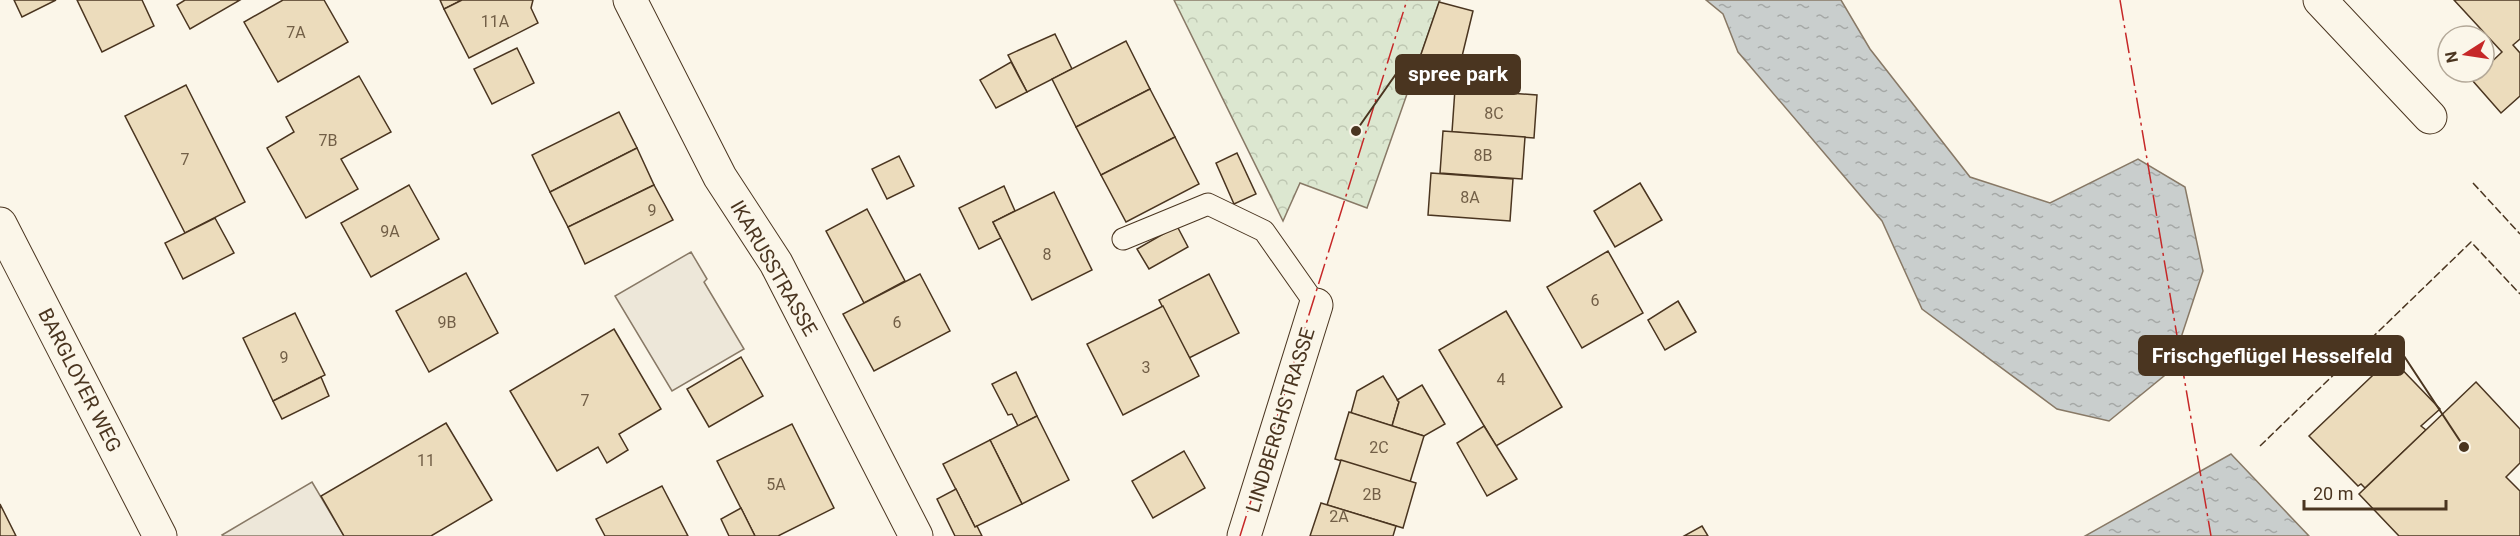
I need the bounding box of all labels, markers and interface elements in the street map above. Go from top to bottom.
house number: 11A [481,12,510,31]
house number: 7A [286,23,306,42]
north arrow [2436,24,2496,84]
text: N [2441,50,2462,65]
callout: spree park [1396,55,1520,94]
text: spree park [1408,62,1509,86]
house number: 8C [1484,104,1504,123]
house number: 7B [319,131,338,150]
house number: 8B [1474,146,1493,165]
house number: 7 [181,150,190,169]
house number: 8A [1460,188,1480,207]
street label: IKARUSSTRASSE [725,196,823,340]
house number: 9 [648,201,657,220]
house number: 9A [380,222,400,241]
house number: 8 [1043,245,1052,264]
house number: 6 [1591,291,1600,310]
street label: BARGLOYER WEG [33,304,127,456]
house number: 9B [438,313,457,332]
house number: 6 [893,313,902,332]
street label: LINDBERGHSTRASSE [1240,325,1320,515]
callout: Frischgeflügel Hesselfeld [2139,336,2404,375]
text: Frischgeflügel Hesselfeld [2152,344,2392,368]
house number: 9 [280,348,289,367]
house number: 3 [1142,358,1151,377]
house number: 4 [1497,370,1506,389]
house number: 7 [581,391,590,410]
house number: 2C [1369,438,1389,457]
house number: 11 [417,451,435,470]
scale bar [2304,473,2446,511]
house number: 5A [766,475,786,494]
text: 20 m [2313,483,2353,504]
house number: 2B [1363,485,1382,504]
house number: 2A [1329,507,1349,526]

